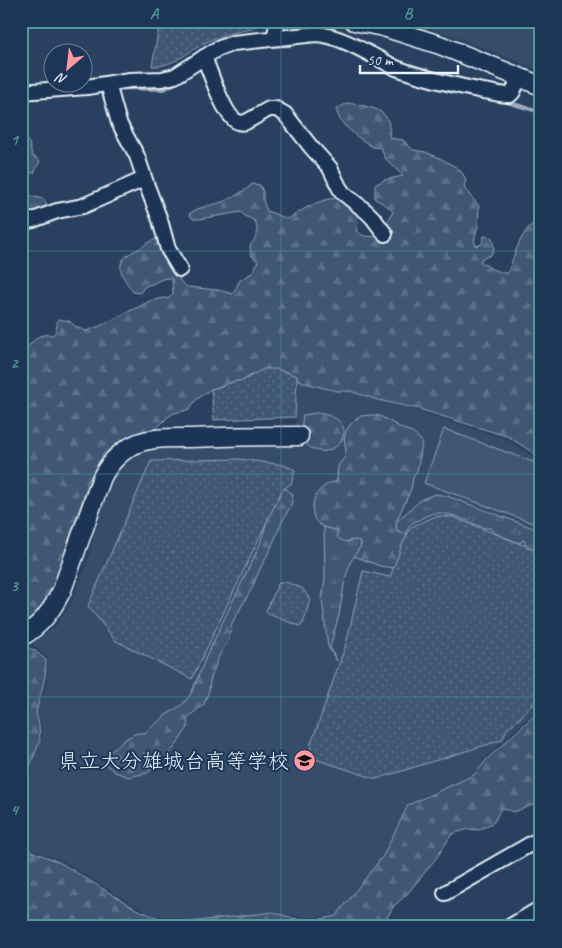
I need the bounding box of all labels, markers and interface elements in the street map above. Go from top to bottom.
text: A [150,4,160,24]
text: B [404,4,414,24]
north arrow [42,42,92,92]
scale bar [360,42,457,74]
text: 50 m [367,51,394,70]
text: N [52,68,70,89]
text: 1 [10,130,19,150]
text: 2 [10,353,19,373]
text: 3 [10,576,19,596]
place label: 県立大分雄城台高等学校 [58,748,289,774]
school or university icon: 県立大分雄城台高等学校 [293,749,317,773]
text: 4 [10,800,19,820]

